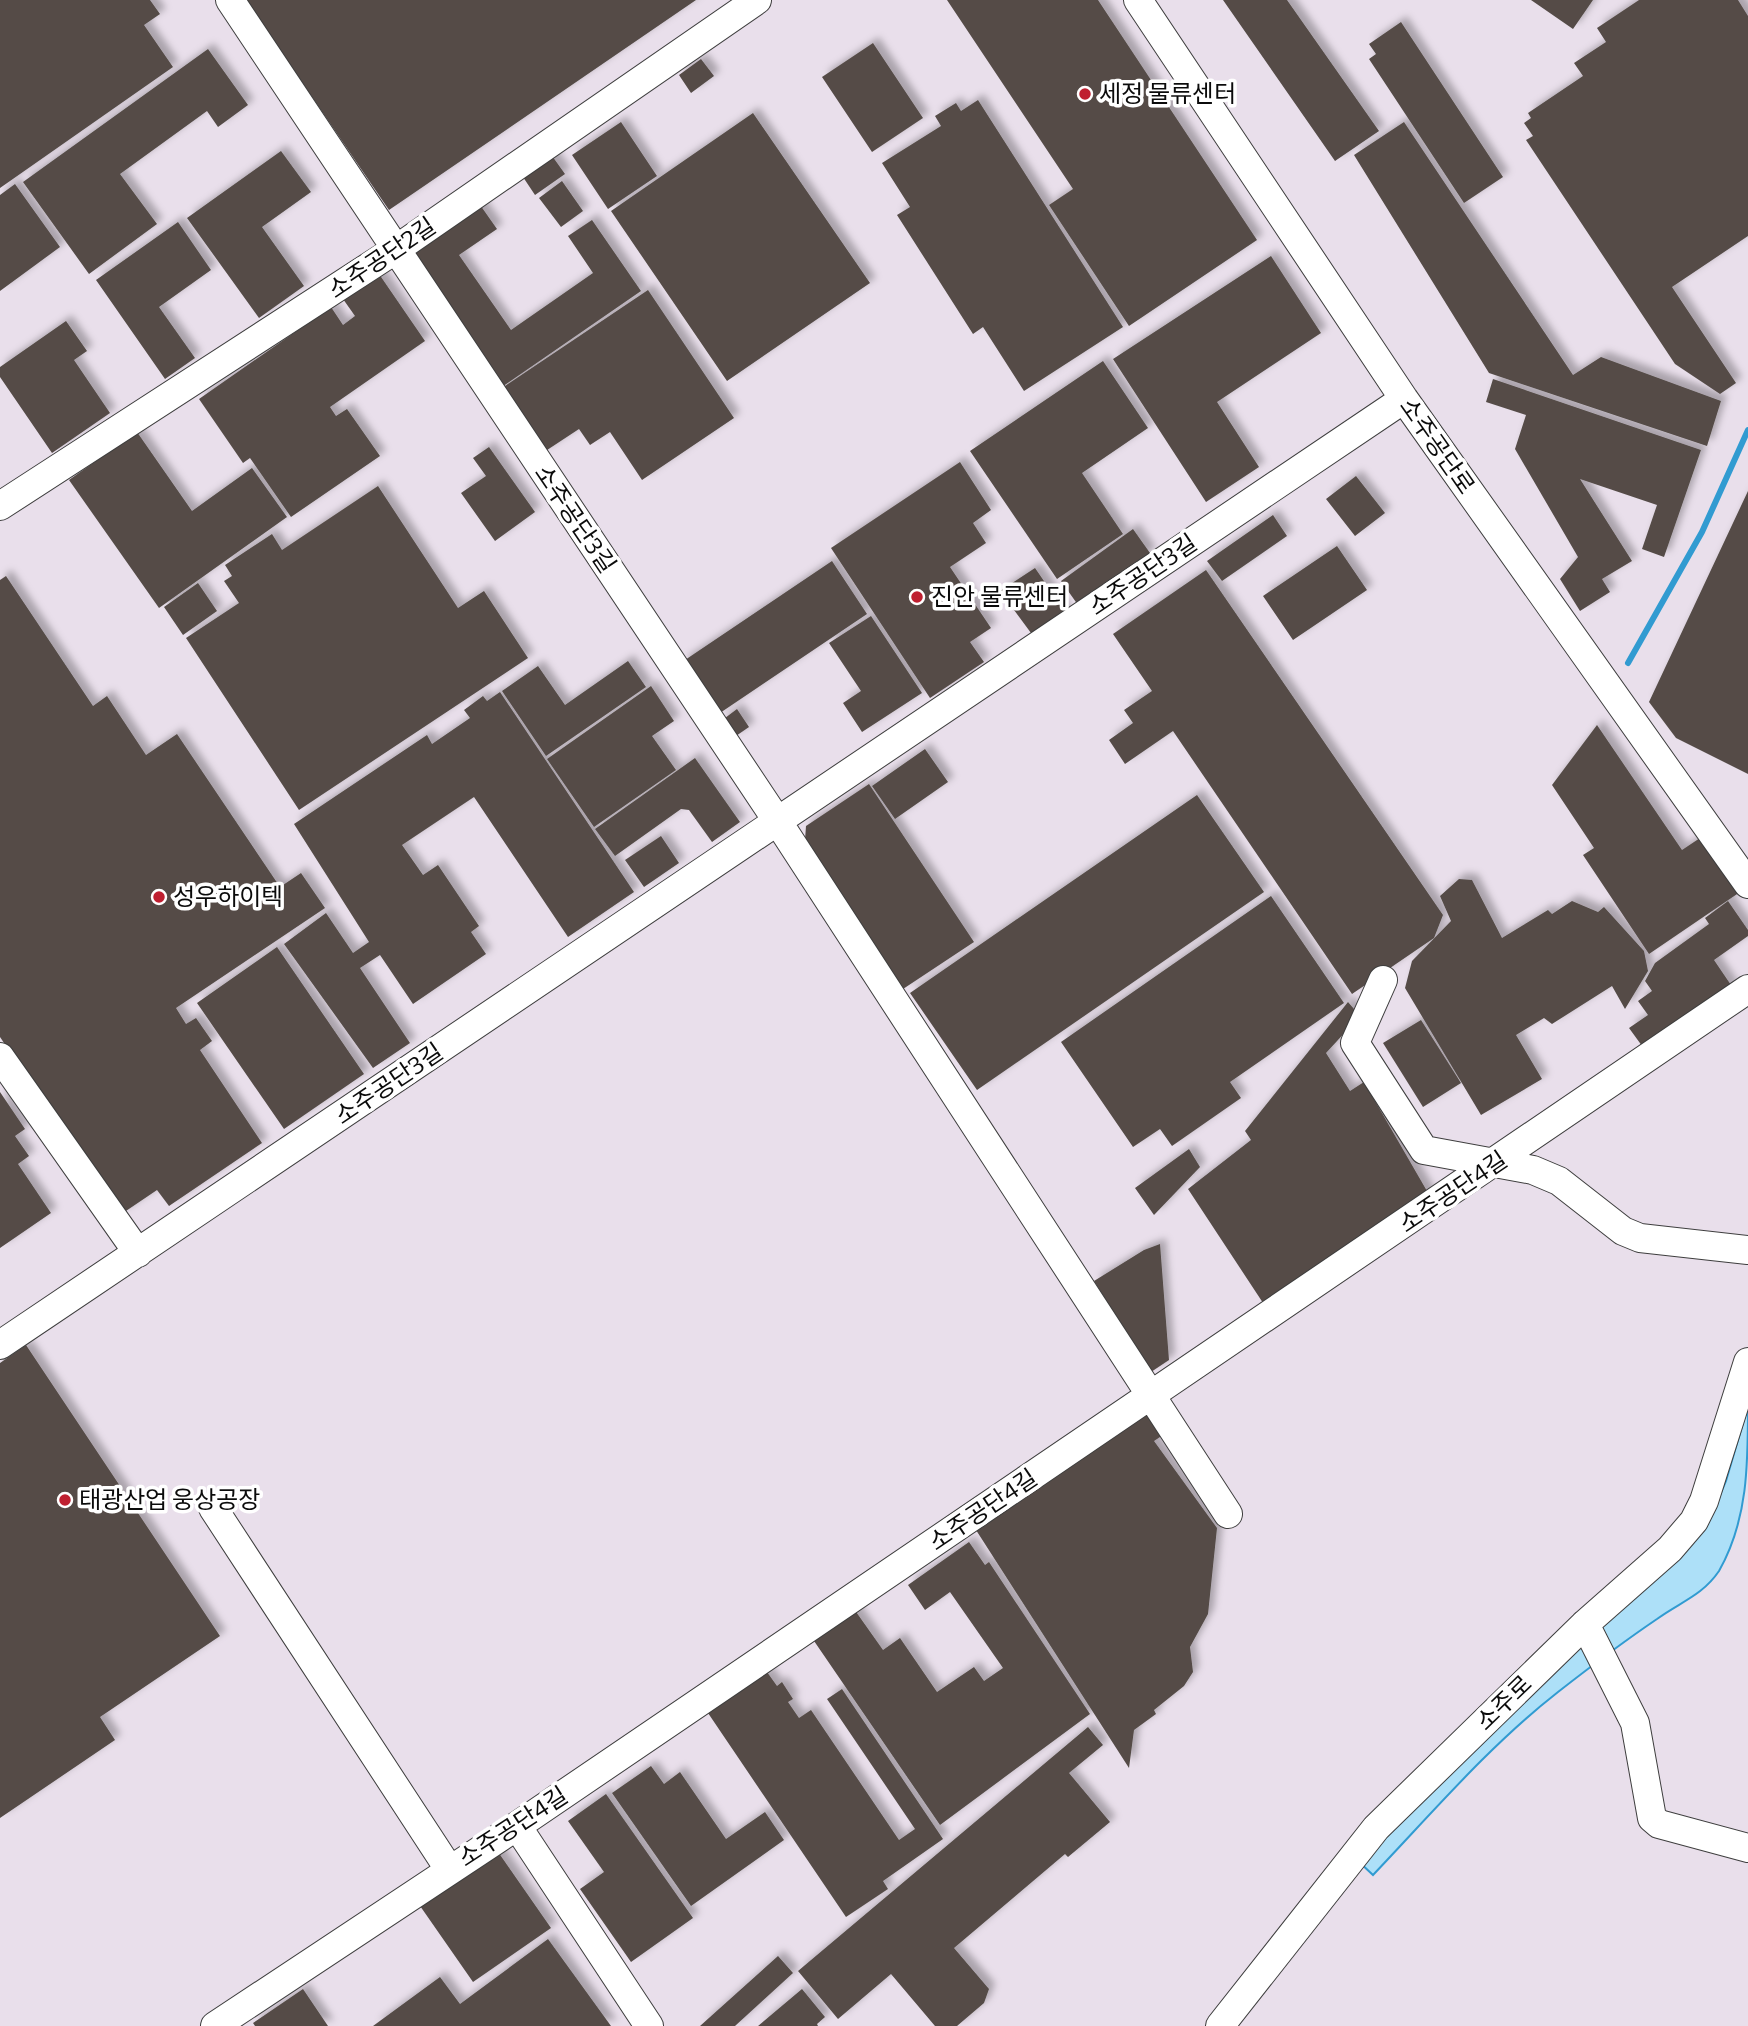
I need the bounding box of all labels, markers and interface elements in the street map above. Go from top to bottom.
place label: 세정 물류센터 [1099,80,1236,108]
marker: 세정 물류센터 [1077,86,1093,102]
street label: 소주공단2길 [323,212,441,304]
street label: 소주공단로 [1394,393,1480,499]
street label: 소주공단3길 [529,460,621,578]
street label: 소주공단3길 [1084,529,1202,621]
place label: 진안 물류센터 [931,583,1068,611]
marker: 진안 물류센터 [909,589,925,605]
place label: 성우하이텍 [173,883,283,911]
marker: 성우하이텍 [151,889,167,905]
street label: 소주공단3길 [330,1038,448,1130]
street label: 소주공단4길 [1394,1146,1512,1238]
street label: 소주공단4길 [924,1464,1042,1556]
place label: 태광산업 웅상공장 [79,1486,260,1514]
marker: 태광산업 웅상공장 [57,1492,73,1508]
street label: 소주로 [1470,1670,1538,1736]
street label: 소주공단4길 [453,1781,573,1873]

